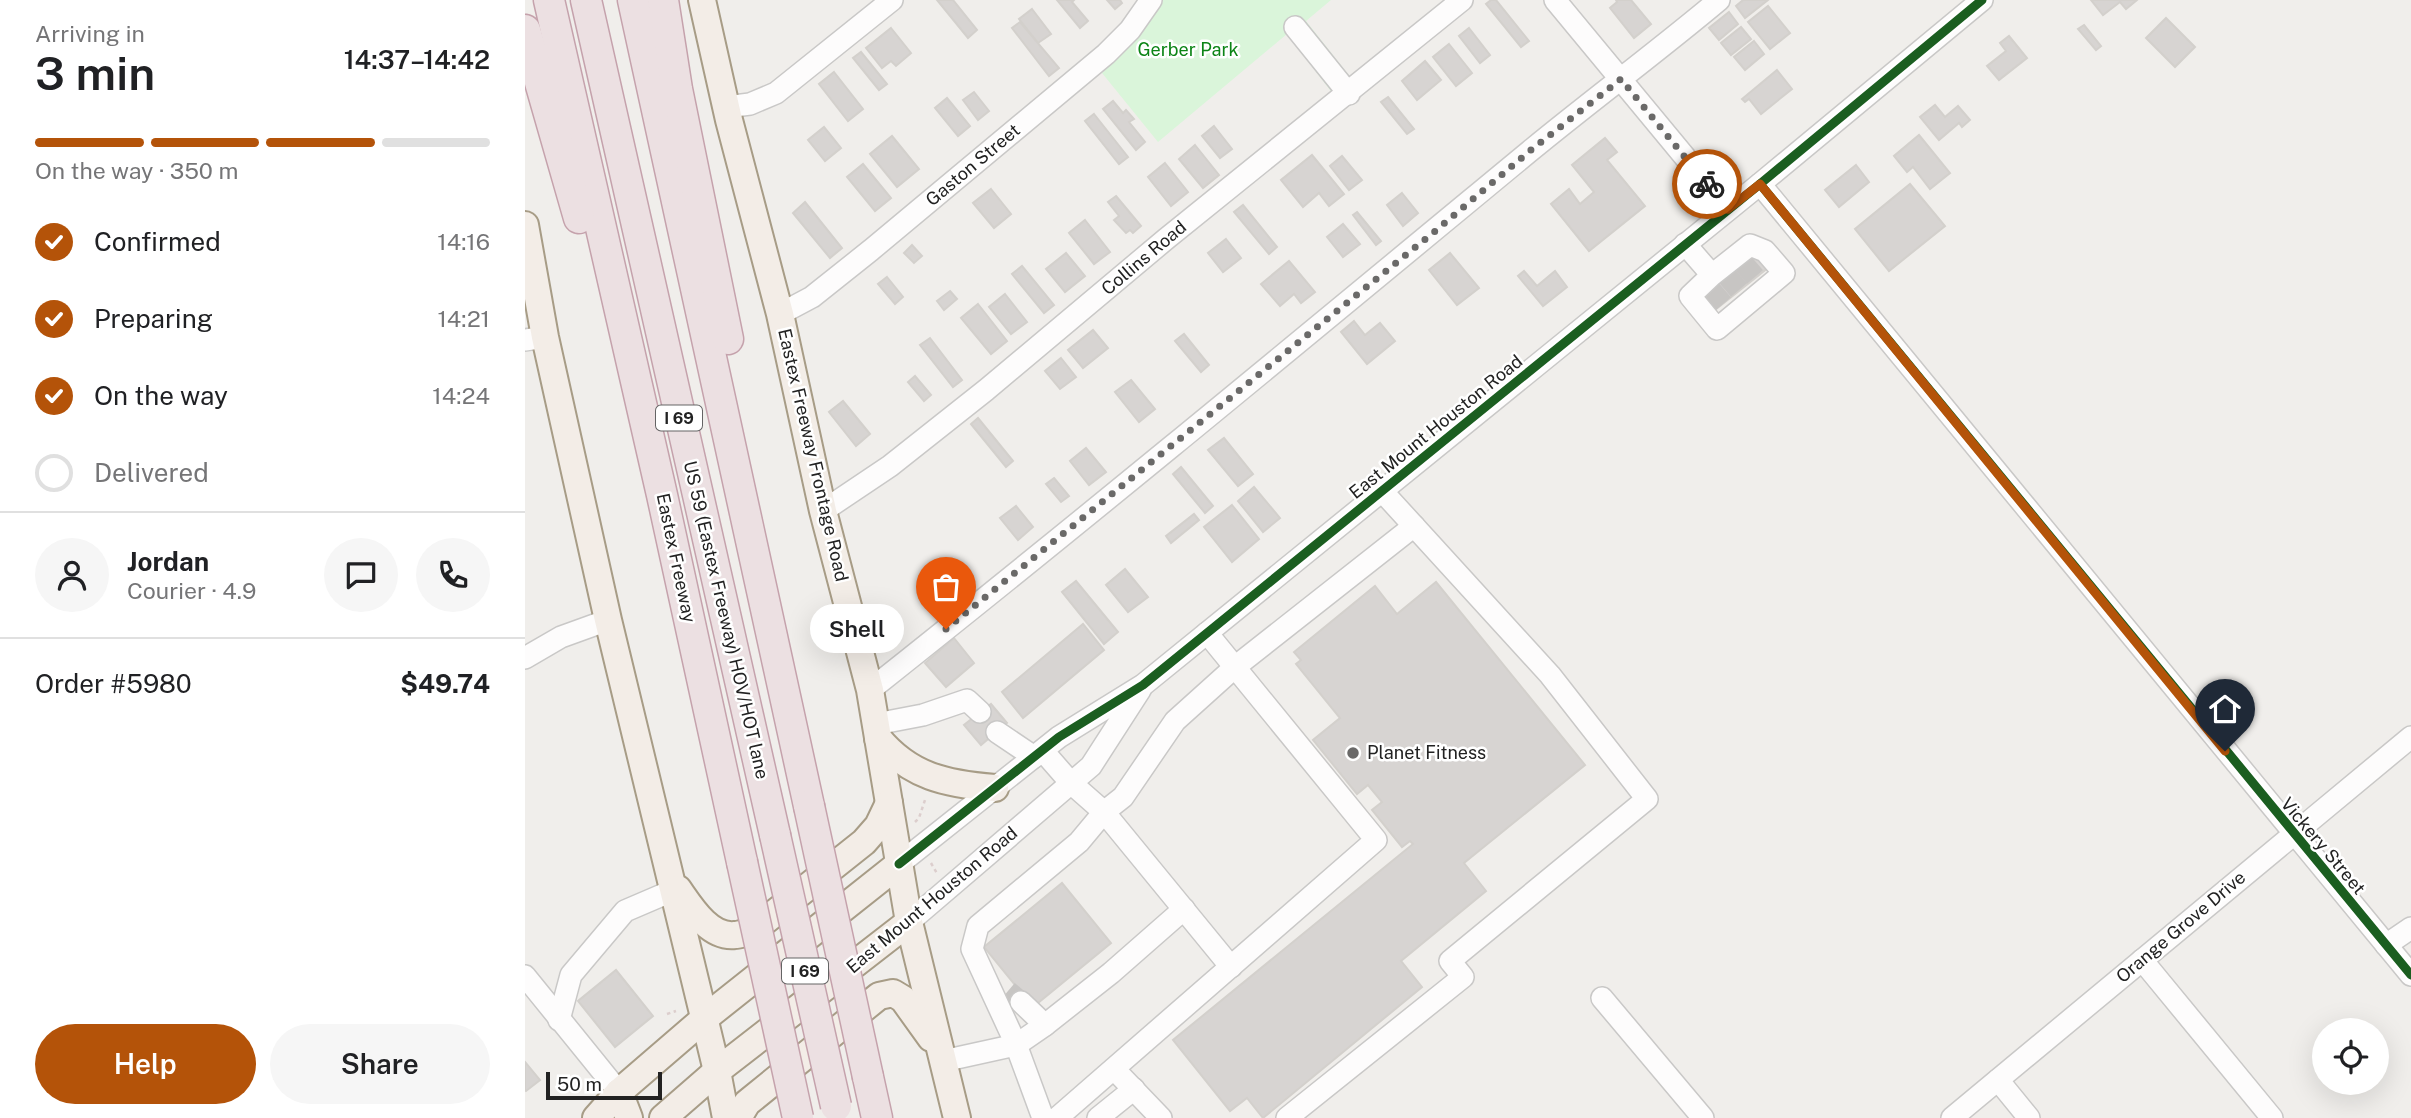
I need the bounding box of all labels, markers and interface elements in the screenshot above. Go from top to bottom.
text: Arriving in [35,20,145,47]
park label: Gerber Park [1137,39,1239,60]
text: 14:37–14:42 [344,44,490,75]
text: 3 min [35,46,155,100]
street label: Gaston Street [921,119,1024,210]
courier [1672,149,1742,219]
text: On the way · 350 m [35,157,238,184]
icon: bike [1688,165,1726,203]
street label: Collins Road [1097,216,1190,299]
icon: check [35,223,73,261]
text: Confirmed [94,226,221,257]
text: 14:16 [437,228,490,255]
icon: check [35,300,73,338]
text: Preparing [94,303,213,334]
text: 14:21 [437,305,490,332]
street label: Eastex Freeway Frontage Road [774,327,853,583]
street label: East Mount Houston Road [1345,350,1526,503]
icon: check [35,377,73,415]
text: On the way [94,380,228,411]
text: 14:24 [432,382,490,409]
road number: I 69 [656,406,702,430]
text: Delivered [94,457,209,488]
street label: US 59 (Eastex Freeway) HOV/HOT lane [680,459,773,781]
street label: Eastex Freeway [653,491,701,625]
button: person [35,538,109,612]
button: chat [324,538,398,612]
button: phone [416,538,490,612]
text: Jordan [127,546,209,577]
pin [916,557,976,629]
icon: bag [927,568,965,606]
text: Courier · 4.9 [127,577,256,604]
callout: Shell [809,604,904,654]
text: Shell [829,615,885,642]
text: Order #5980 [35,668,192,699]
text: $49.74 [400,668,490,699]
pin [2195,679,2255,751]
icon: home [2206,690,2244,728]
place label: Planet Fitness [1367,742,1486,763]
marker: Planet Fitness [1345,745,1361,761]
street label: Vickery Street [2277,793,2370,898]
street label: East Mount Houston Road [842,822,1021,977]
street label: Orange Grove Drive [2112,867,2249,987]
road number: I 69 [782,959,828,984]
map controls [2312,1018,2389,1095]
button: locate [2312,1018,2389,1095]
button: Help [35,1024,256,1104]
button: Share [270,1024,490,1104]
scale bar [546,1069,661,1101]
text: 50 m [557,1073,602,1095]

